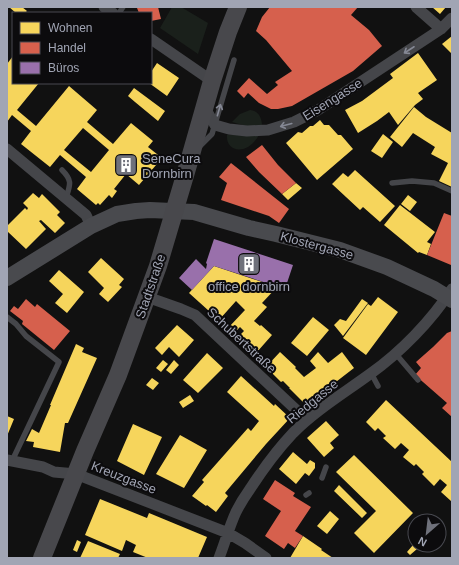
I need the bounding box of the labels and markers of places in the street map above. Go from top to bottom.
place label: SeneCura Dornbirn [142,151,201,181]
building icon: SeneCura Dornbirn [113,152,139,178]
building icon: office dornbirn [236,251,262,277]
place label: office dornbirn [208,279,290,294]

